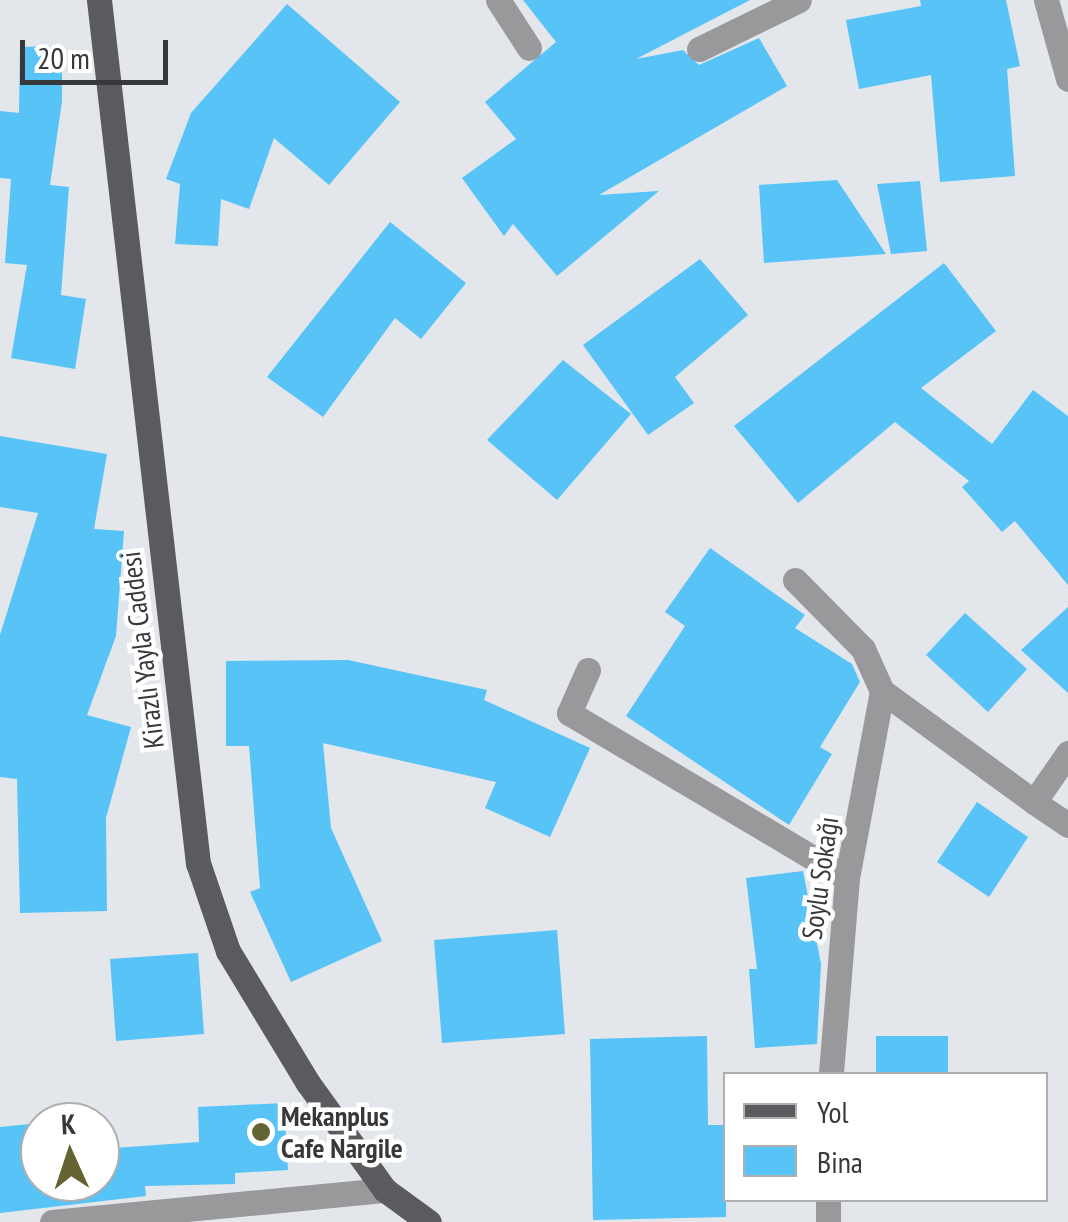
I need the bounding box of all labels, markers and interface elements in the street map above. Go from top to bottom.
scale bar [25,20,172,82]
text: 20 m [37,38,90,77]
street label: Kirazlı Yayla Caddesi [113,549,171,751]
street label: Soylu Sokağı [795,815,845,941]
legend [723,1072,1048,1202]
text: Yol [817,1092,848,1131]
place label: Mekanplus Cafe Nargile [281,1099,403,1165]
north arrow [20,1102,120,1202]
text: K [60,1105,77,1142]
marker: Mekanplus Cafe Nargile [250,1121,272,1143]
text: Bina [817,1142,863,1181]

